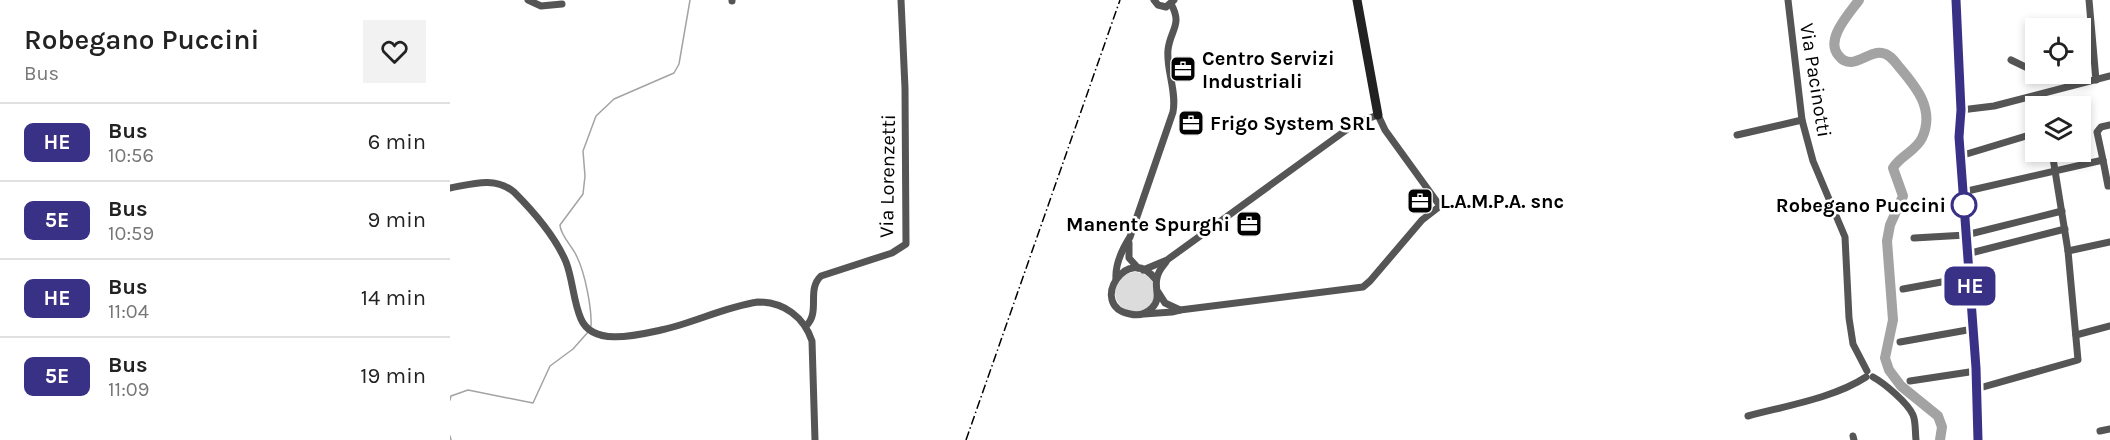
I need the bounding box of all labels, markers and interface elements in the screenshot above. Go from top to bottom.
map controls [2025,18,2091,162]
button: locate [2025,18,2091,84]
button: heart [363,20,426,83]
street label: Via Pacinotti [1795,21,1836,139]
text: Robegano Puccini [24,23,259,56]
place label: Centro Servizi Industriali [1202,47,1334,93]
office icon: Centro Servizi Industriali [1168,54,1198,84]
text: Bus [24,62,59,85]
button: layers [2025,96,2091,162]
office icon: Frigo System SRL [1176,108,1206,138]
place label: Frigo System SRL [1210,112,1375,135]
street label: Via Lorenzetti [875,114,900,238]
text: Bus [108,118,148,144]
text: 6 min [368,129,426,155]
text: HE [43,130,71,154]
text: 10:56 [108,144,154,167]
office icon: L.A.M.P.A. snc [1405,186,1435,216]
place label: L.A.M.P.A. snc [1440,190,1564,213]
marker: Robegano Puccini [1951,192,1977,218]
place label: Robegano Puccini [1776,194,1946,217]
text: Bus [108,196,148,222]
text: 9 min [368,207,426,233]
text: 5E [45,208,69,232]
office icon: Manente Spurghi [1234,209,1264,239]
place label: Manente Spurghi [1066,213,1230,236]
text: 10:59 [108,222,154,245]
line badge: HE [1943,266,1997,306]
text: Bus [108,274,148,300]
text: HE [1956,274,1984,298]
text: 14 min [361,285,426,311]
text: HE [43,286,71,310]
text: 11:04 [108,300,149,323]
text: Bus [108,352,148,378]
text: 19 min [360,363,426,389]
text: 5E [45,364,69,388]
text: 11:09 [108,378,149,401]

